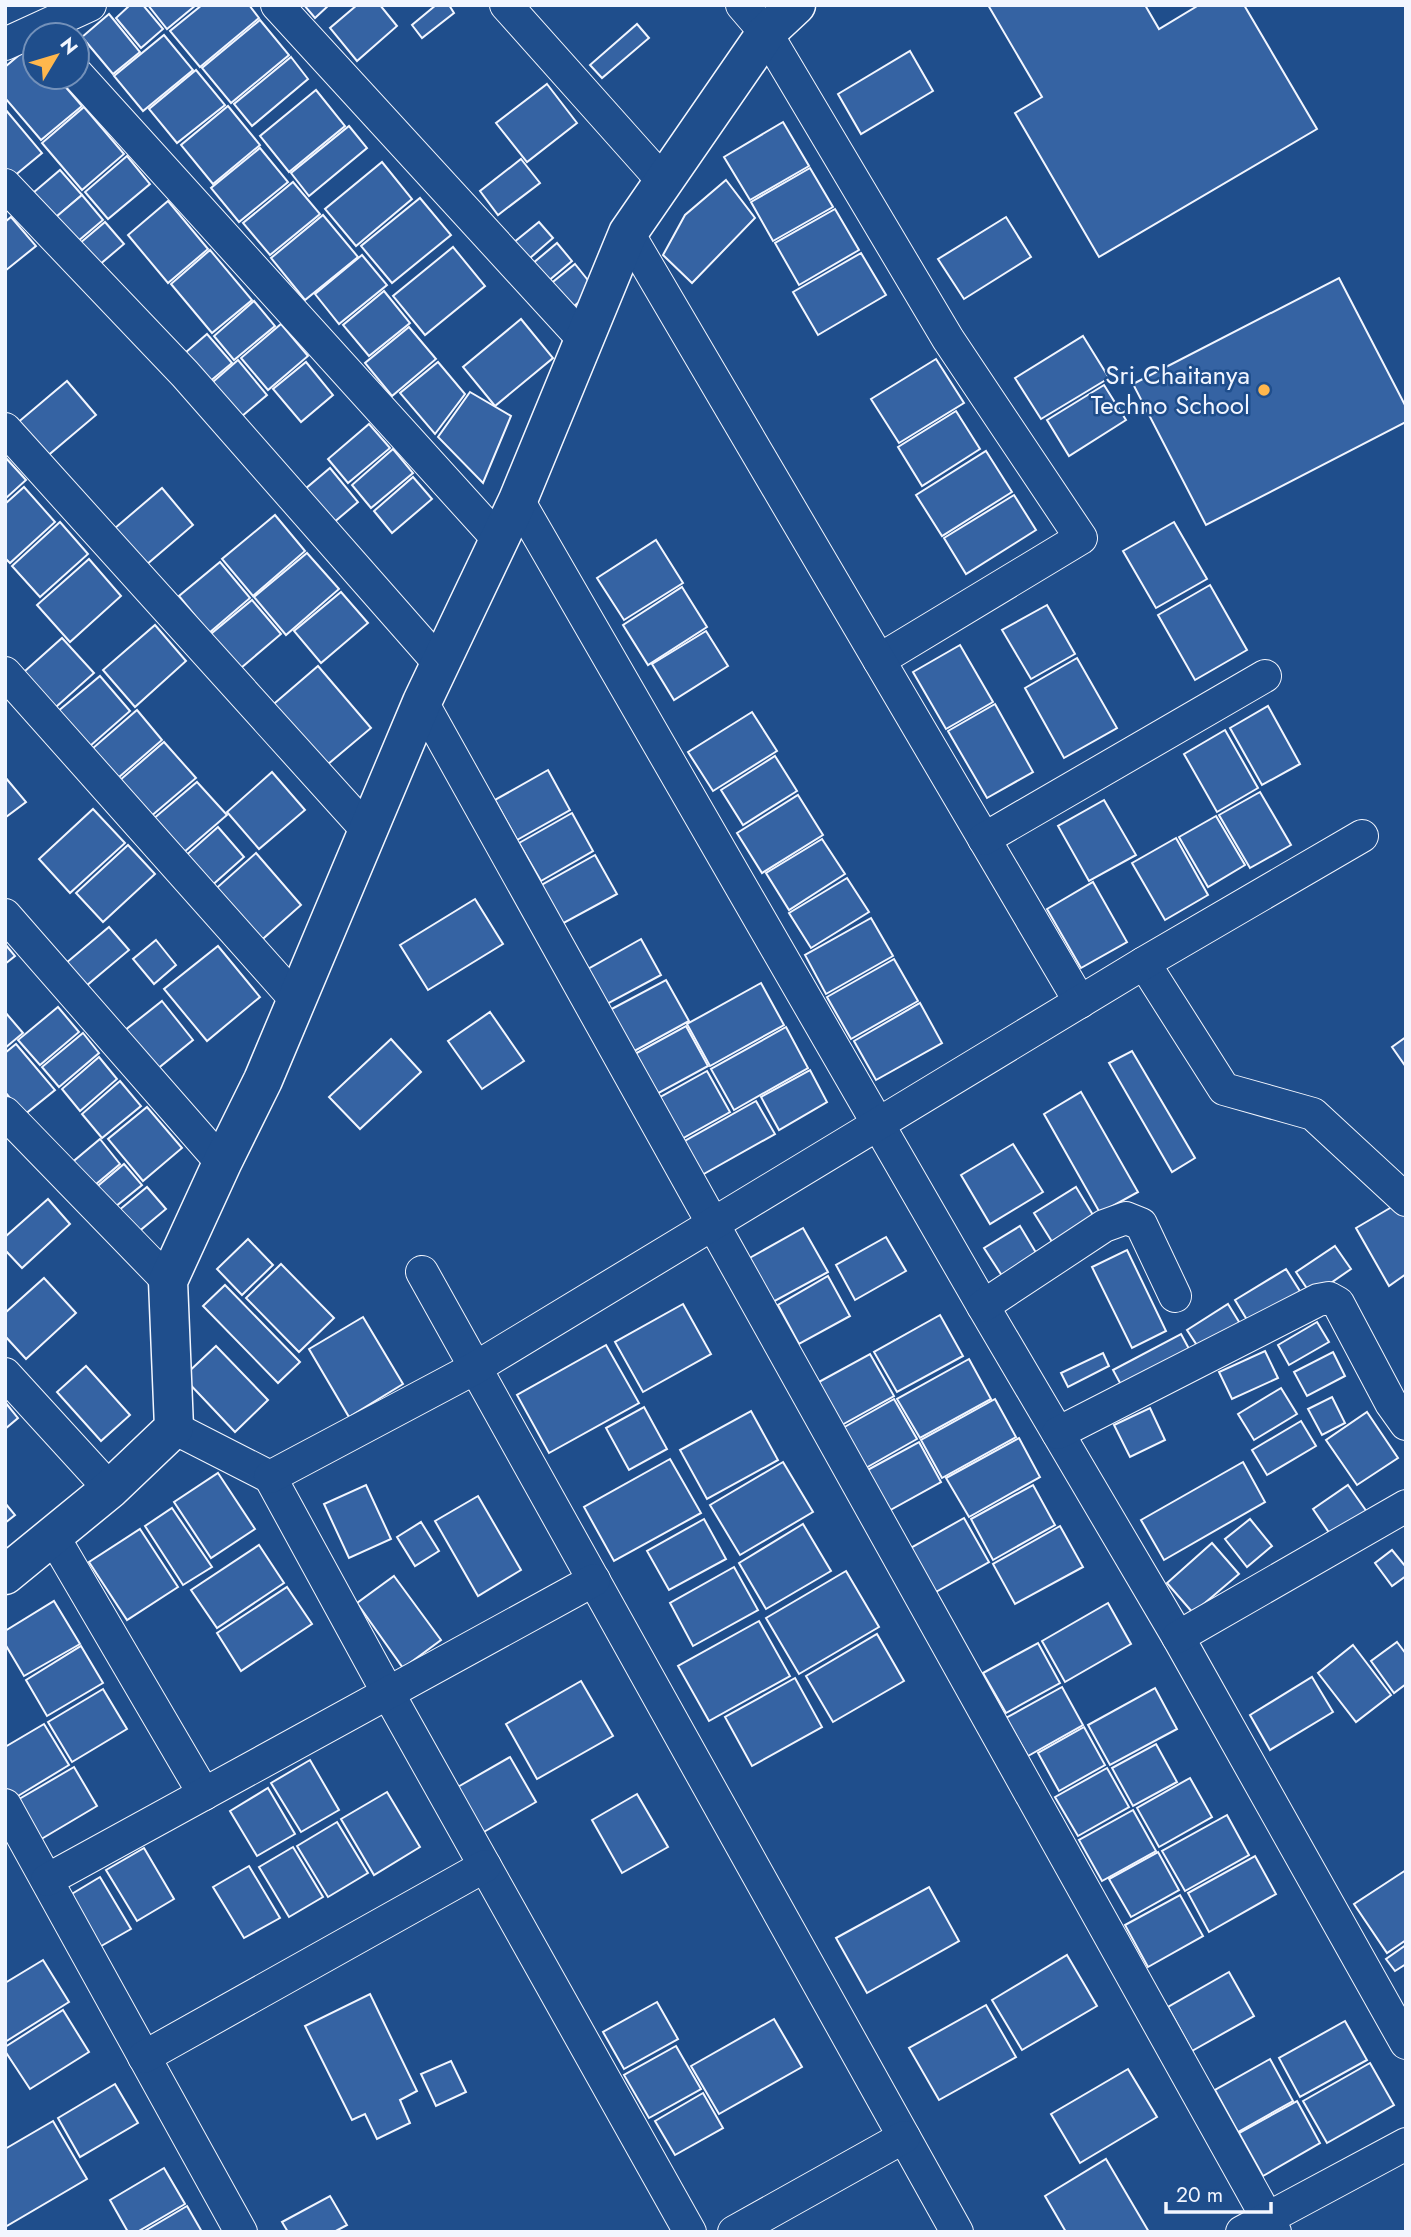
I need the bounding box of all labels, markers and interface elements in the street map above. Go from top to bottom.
north arrow [21,21,91,91]
text: N [54,32,84,60]
place label: Sri Chaitanya Techno School [1091,356,1250,424]
marker: Sri Chaitanya Techno School [1256,382,1272,398]
scale bar [1166,2170,1271,2214]
text: 20 m [1176,2180,1223,2210]

